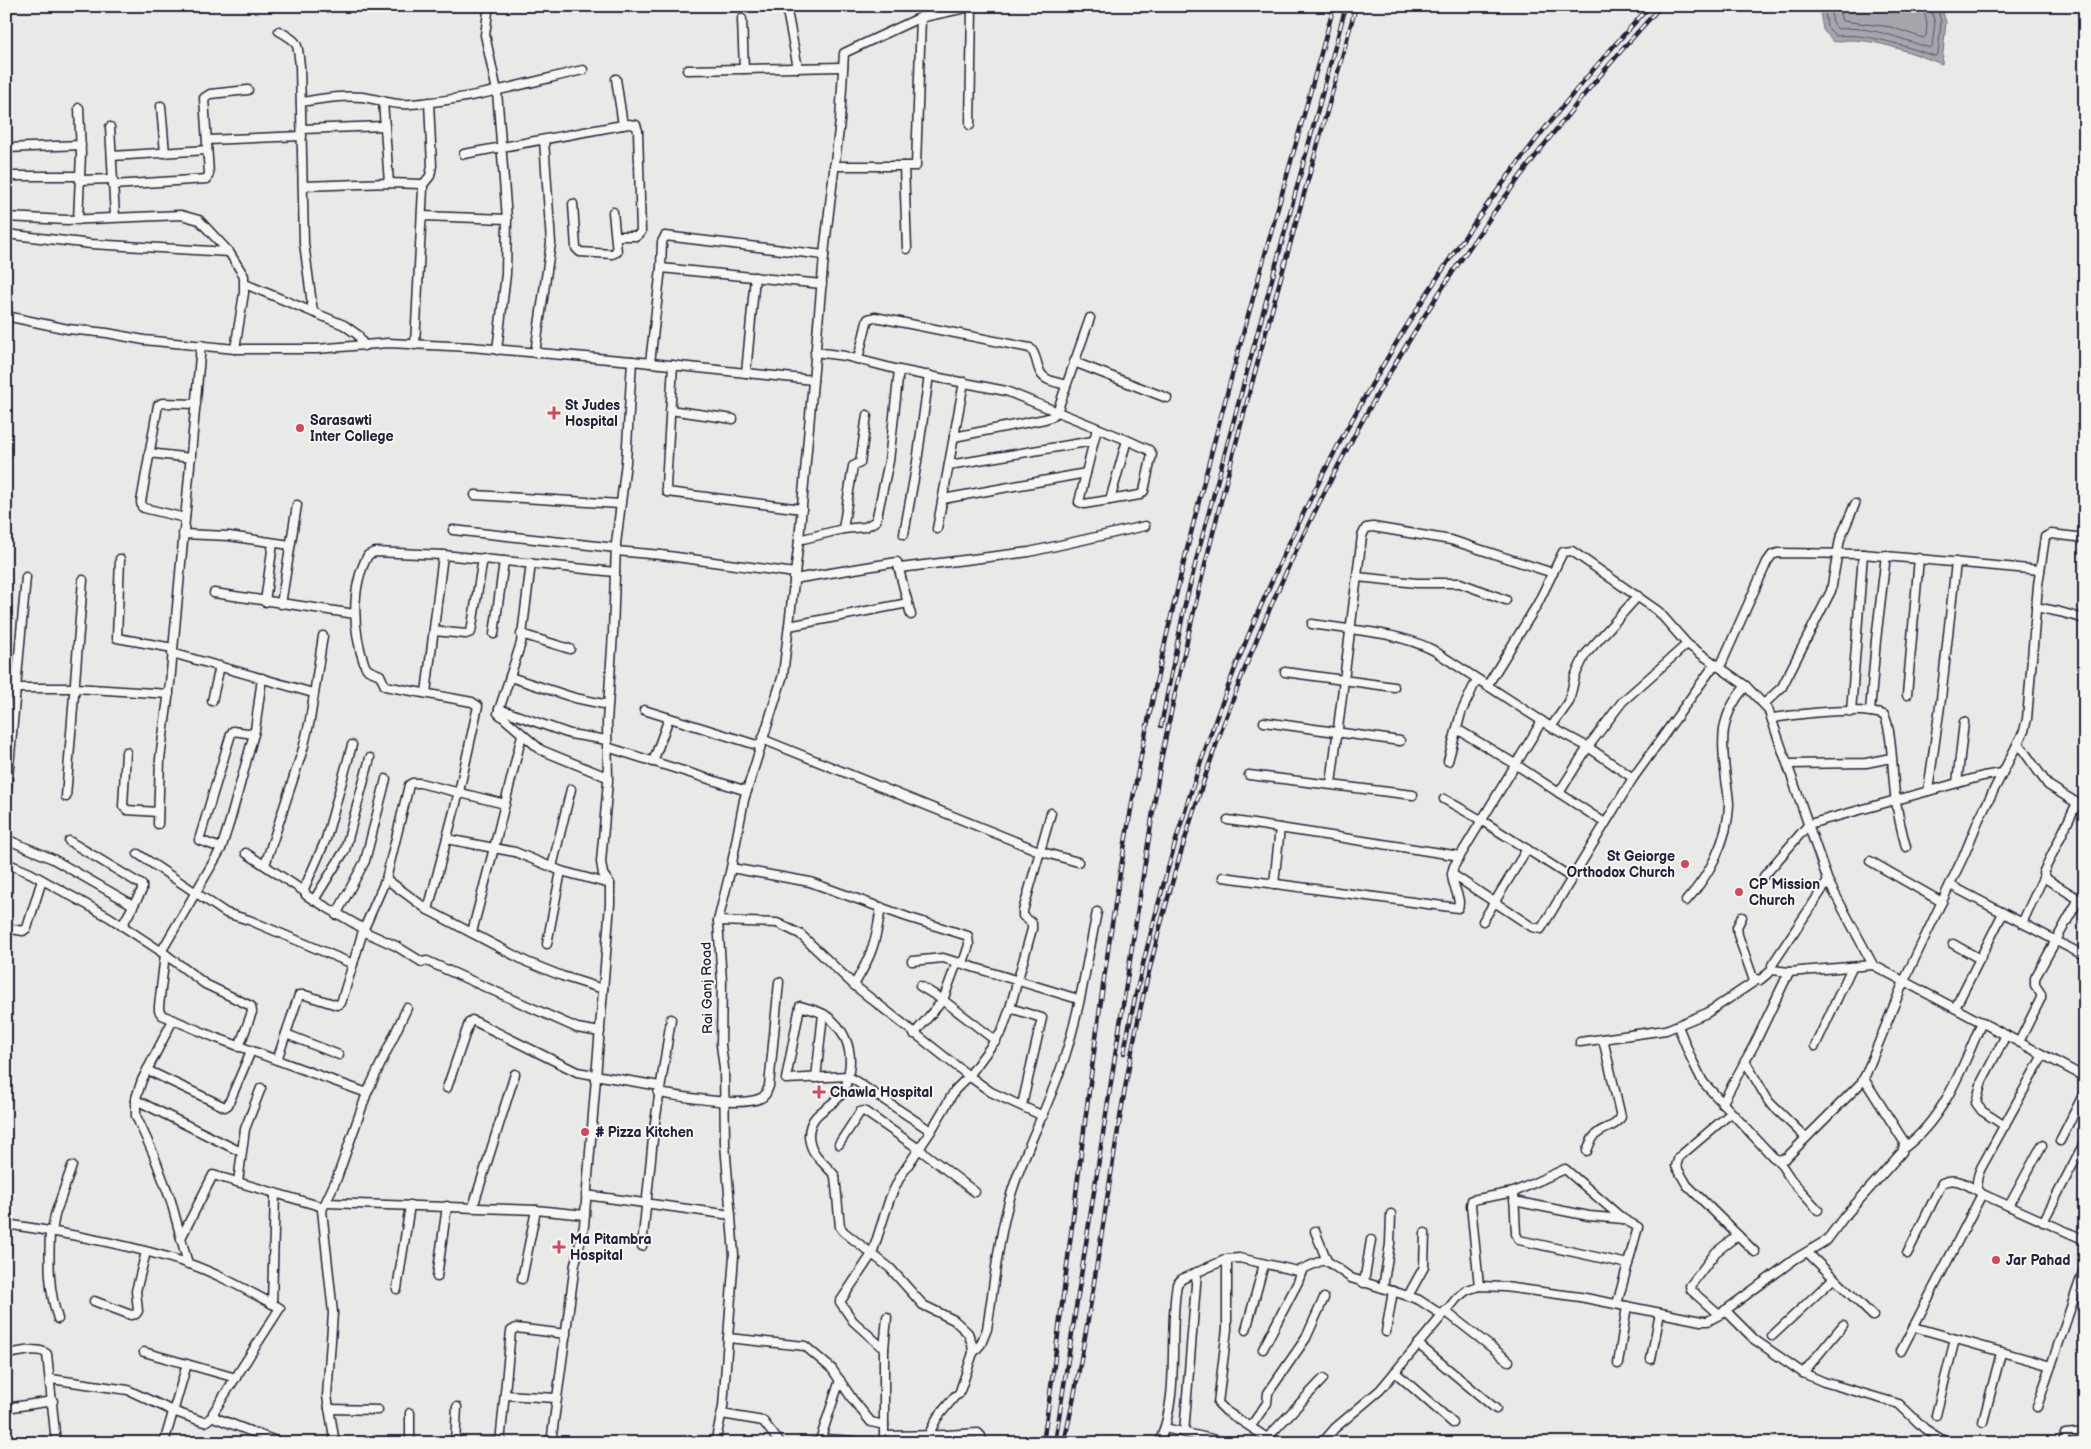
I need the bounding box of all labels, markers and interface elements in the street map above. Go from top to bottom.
place label: St Judes Hospital [565,397,620,430]
marker: St Judes Hospital [547,406,561,420]
place label: Sarasawti Inter College [310,412,393,445]
marker: Sarasawti Inter College [294,422,306,434]
place label: St Geiorge Orthodox Church [1567,848,1675,881]
marker: St Geiorge Orthodox Church [1679,858,1691,870]
place label: CP Mission Church [1749,876,1820,909]
marker: CP Mission Church [1733,886,1745,898]
street label: Rai Ganj Road [698,942,716,1034]
place label: Chawla Hospital [830,1084,933,1101]
marker: Chawla Hospital [812,1085,826,1099]
place label: # Pizza Kitchen [595,1124,694,1141]
marker: # Pizza Kitchen [579,1126,591,1138]
place label: Ma Pitambra Hospital [570,1231,652,1264]
marker: Ma Pitambra Hospital [552,1240,566,1254]
place label: Jar Pahad [2006,1252,2070,1269]
marker: Jar Pahad [1990,1254,2002,1266]

